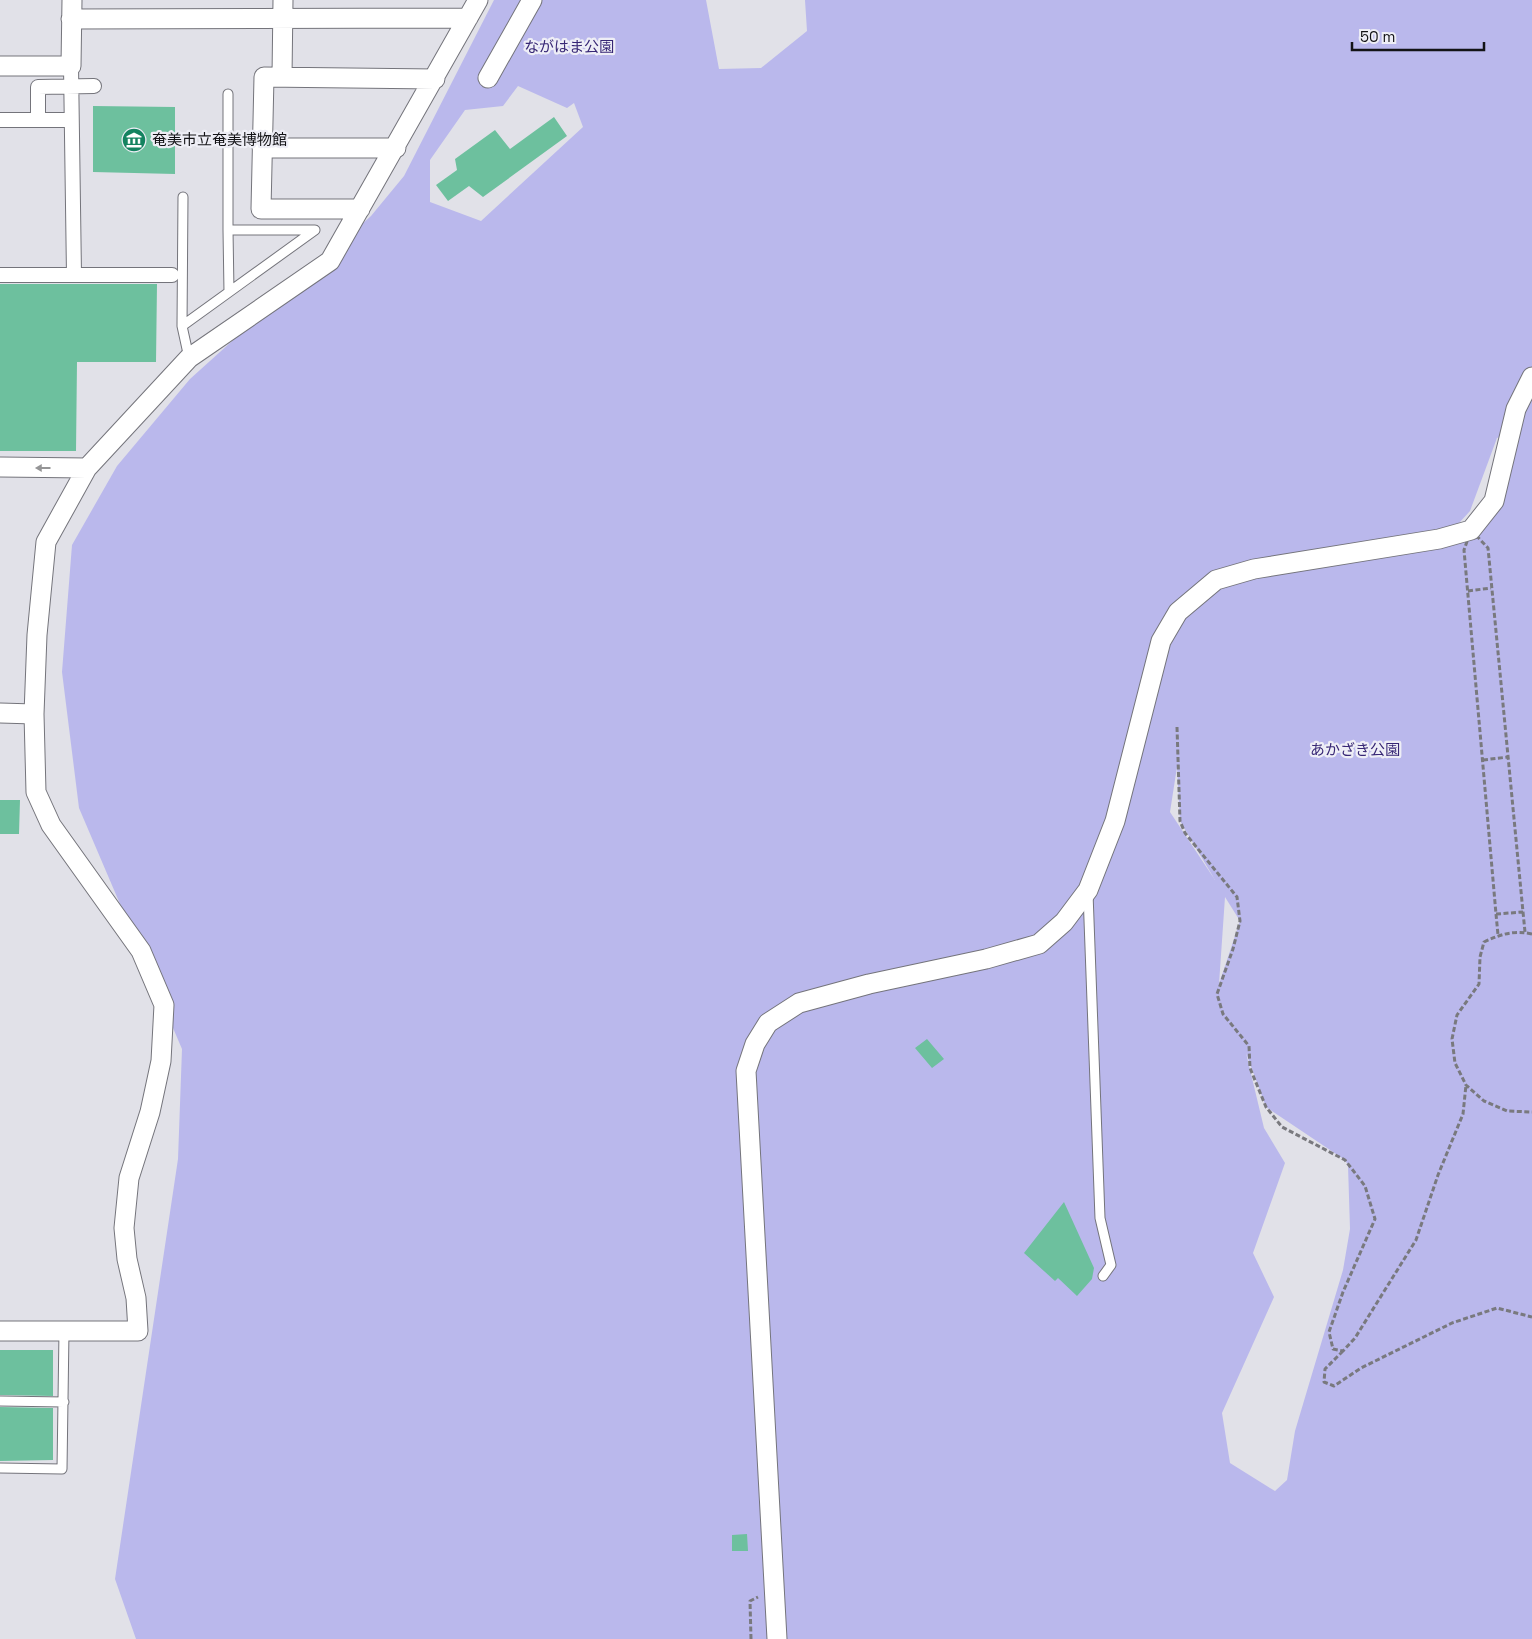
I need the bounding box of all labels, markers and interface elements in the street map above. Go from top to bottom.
scale bar [1352,20,1484,52]
text: 50 m [1360,27,1395,46]
park label: ながはま公園 [524,37,614,56]
museum icon: 奄美市立奄美博物館 [121,127,147,153]
place label: 奄美市立奄美博物館 [152,130,287,149]
one-way arrow [35,464,51,472]
park label: あかざき公園 [1310,740,1400,759]

